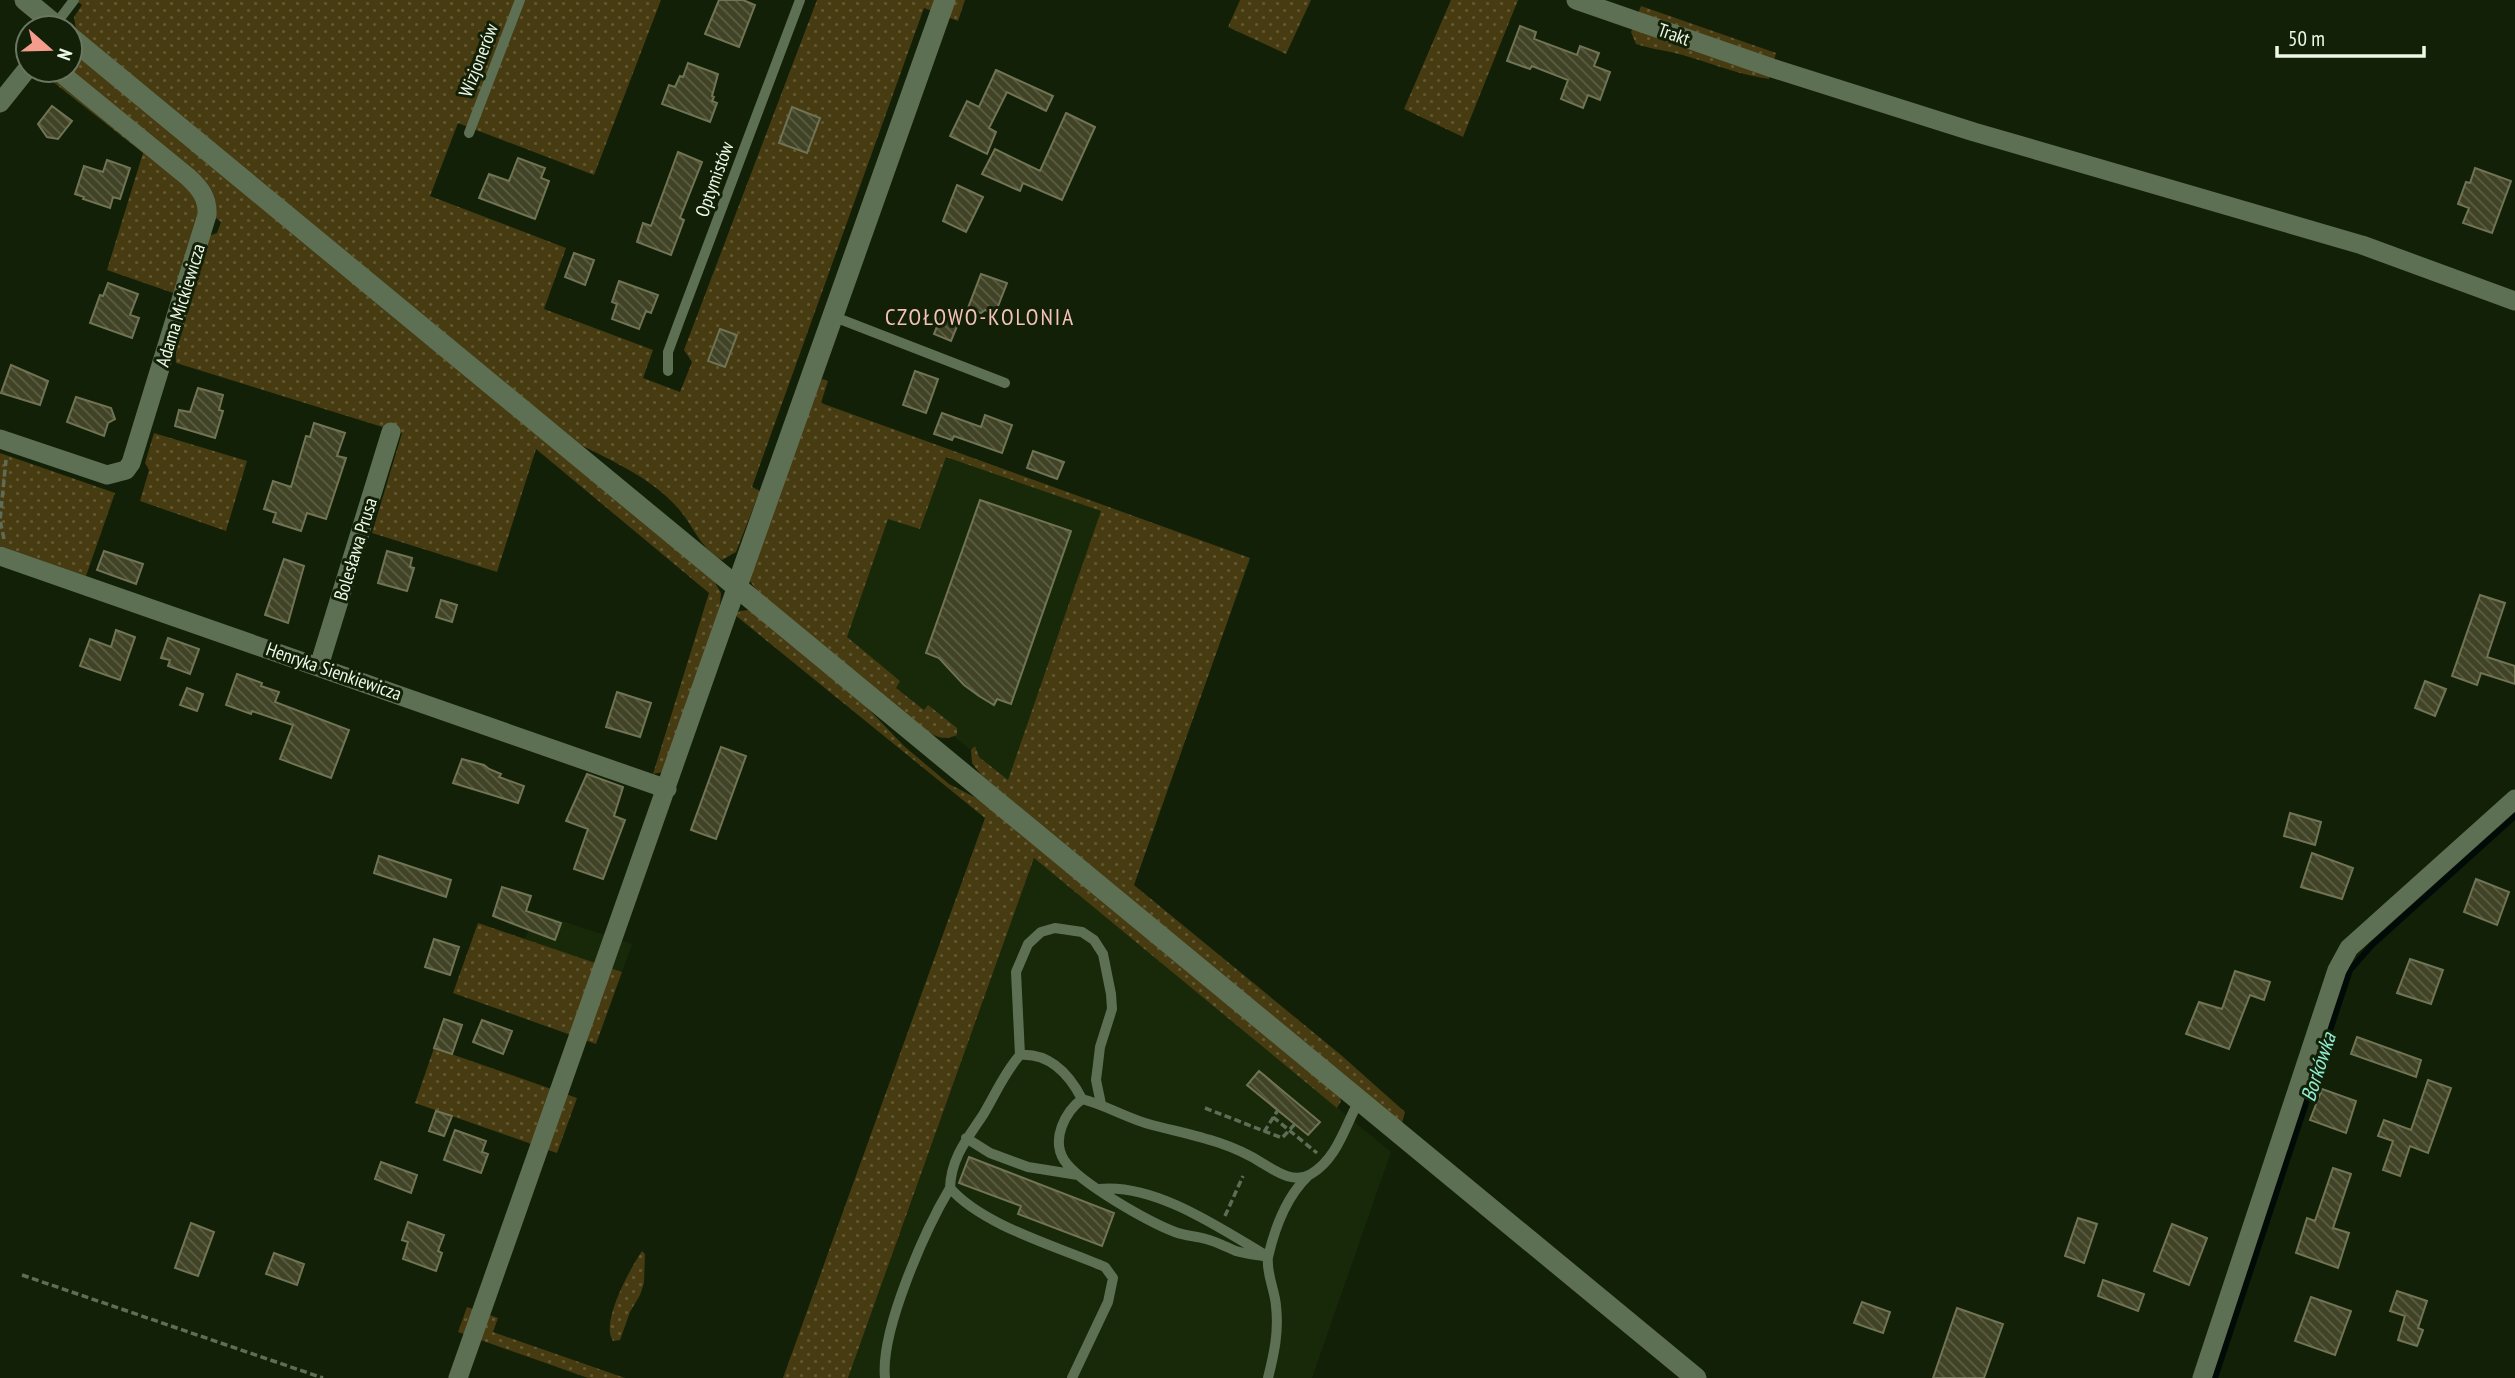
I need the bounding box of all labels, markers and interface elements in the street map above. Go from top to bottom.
north arrow [14,14,84,84]
scale bar [2277,14,2424,58]
street label: Trakt [1655,17,1694,51]
street label: Wizjonerów [453,19,503,100]
text: 50 m [2288,25,2325,52]
text: N [52,46,78,64]
street label: Optymistów [689,137,739,220]
street label: Adama Mickiewicza [150,241,210,369]
district label: CZOŁOWO-KOLONIA [885,302,1075,331]
street label: Bolesława Prusa [328,495,382,603]
street label: Henryka Sienkiewicza [263,637,405,705]
water label: Borkówka [2294,1028,2342,1105]

